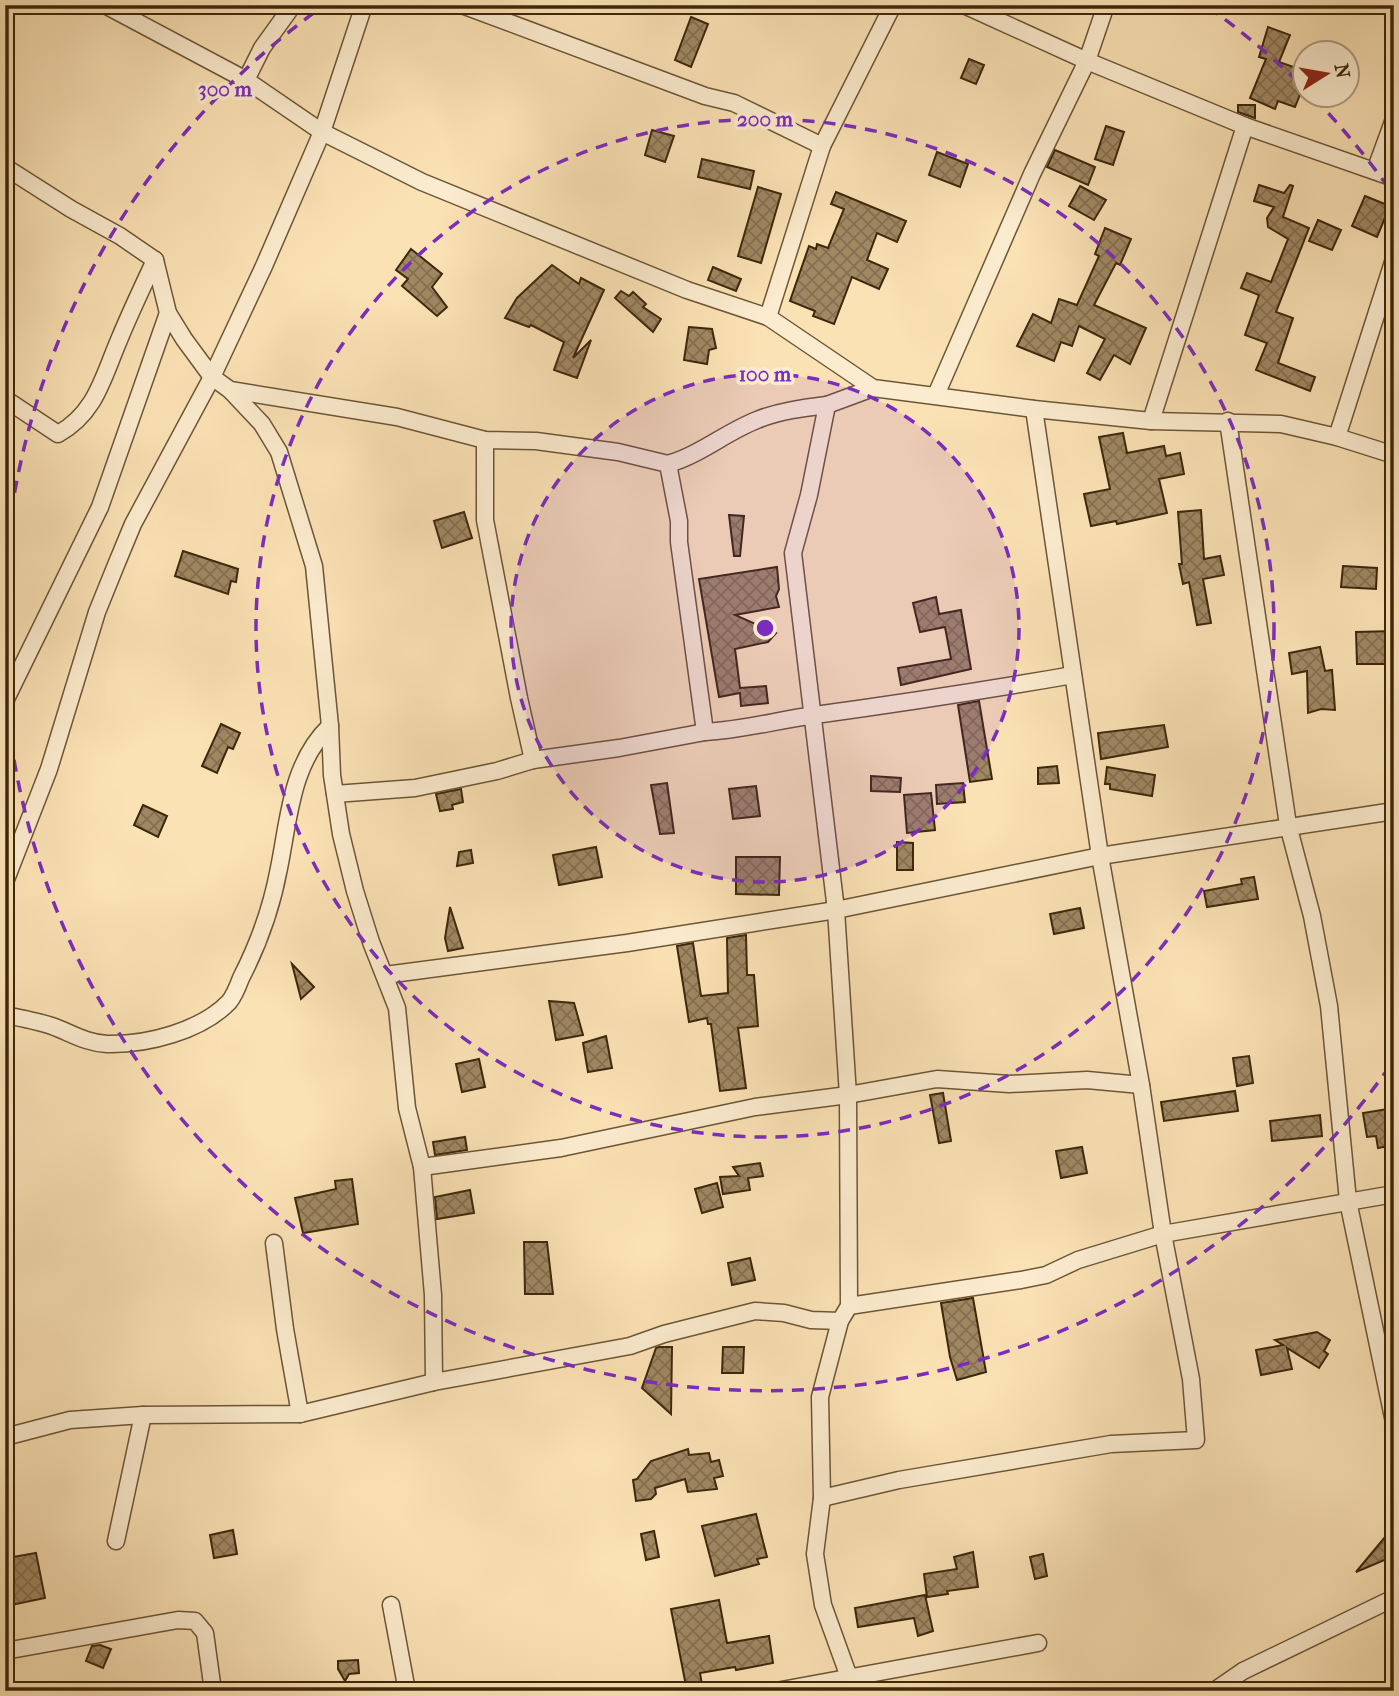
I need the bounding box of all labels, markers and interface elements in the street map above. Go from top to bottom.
north arrow [1290,38,1360,108]
text: N [1330,62,1354,81]
text: 300 m [198,77,252,101]
text: 200 m [737,107,794,131]
text: 100 m [739,362,792,386]
centre of rings [753,616,777,640]

